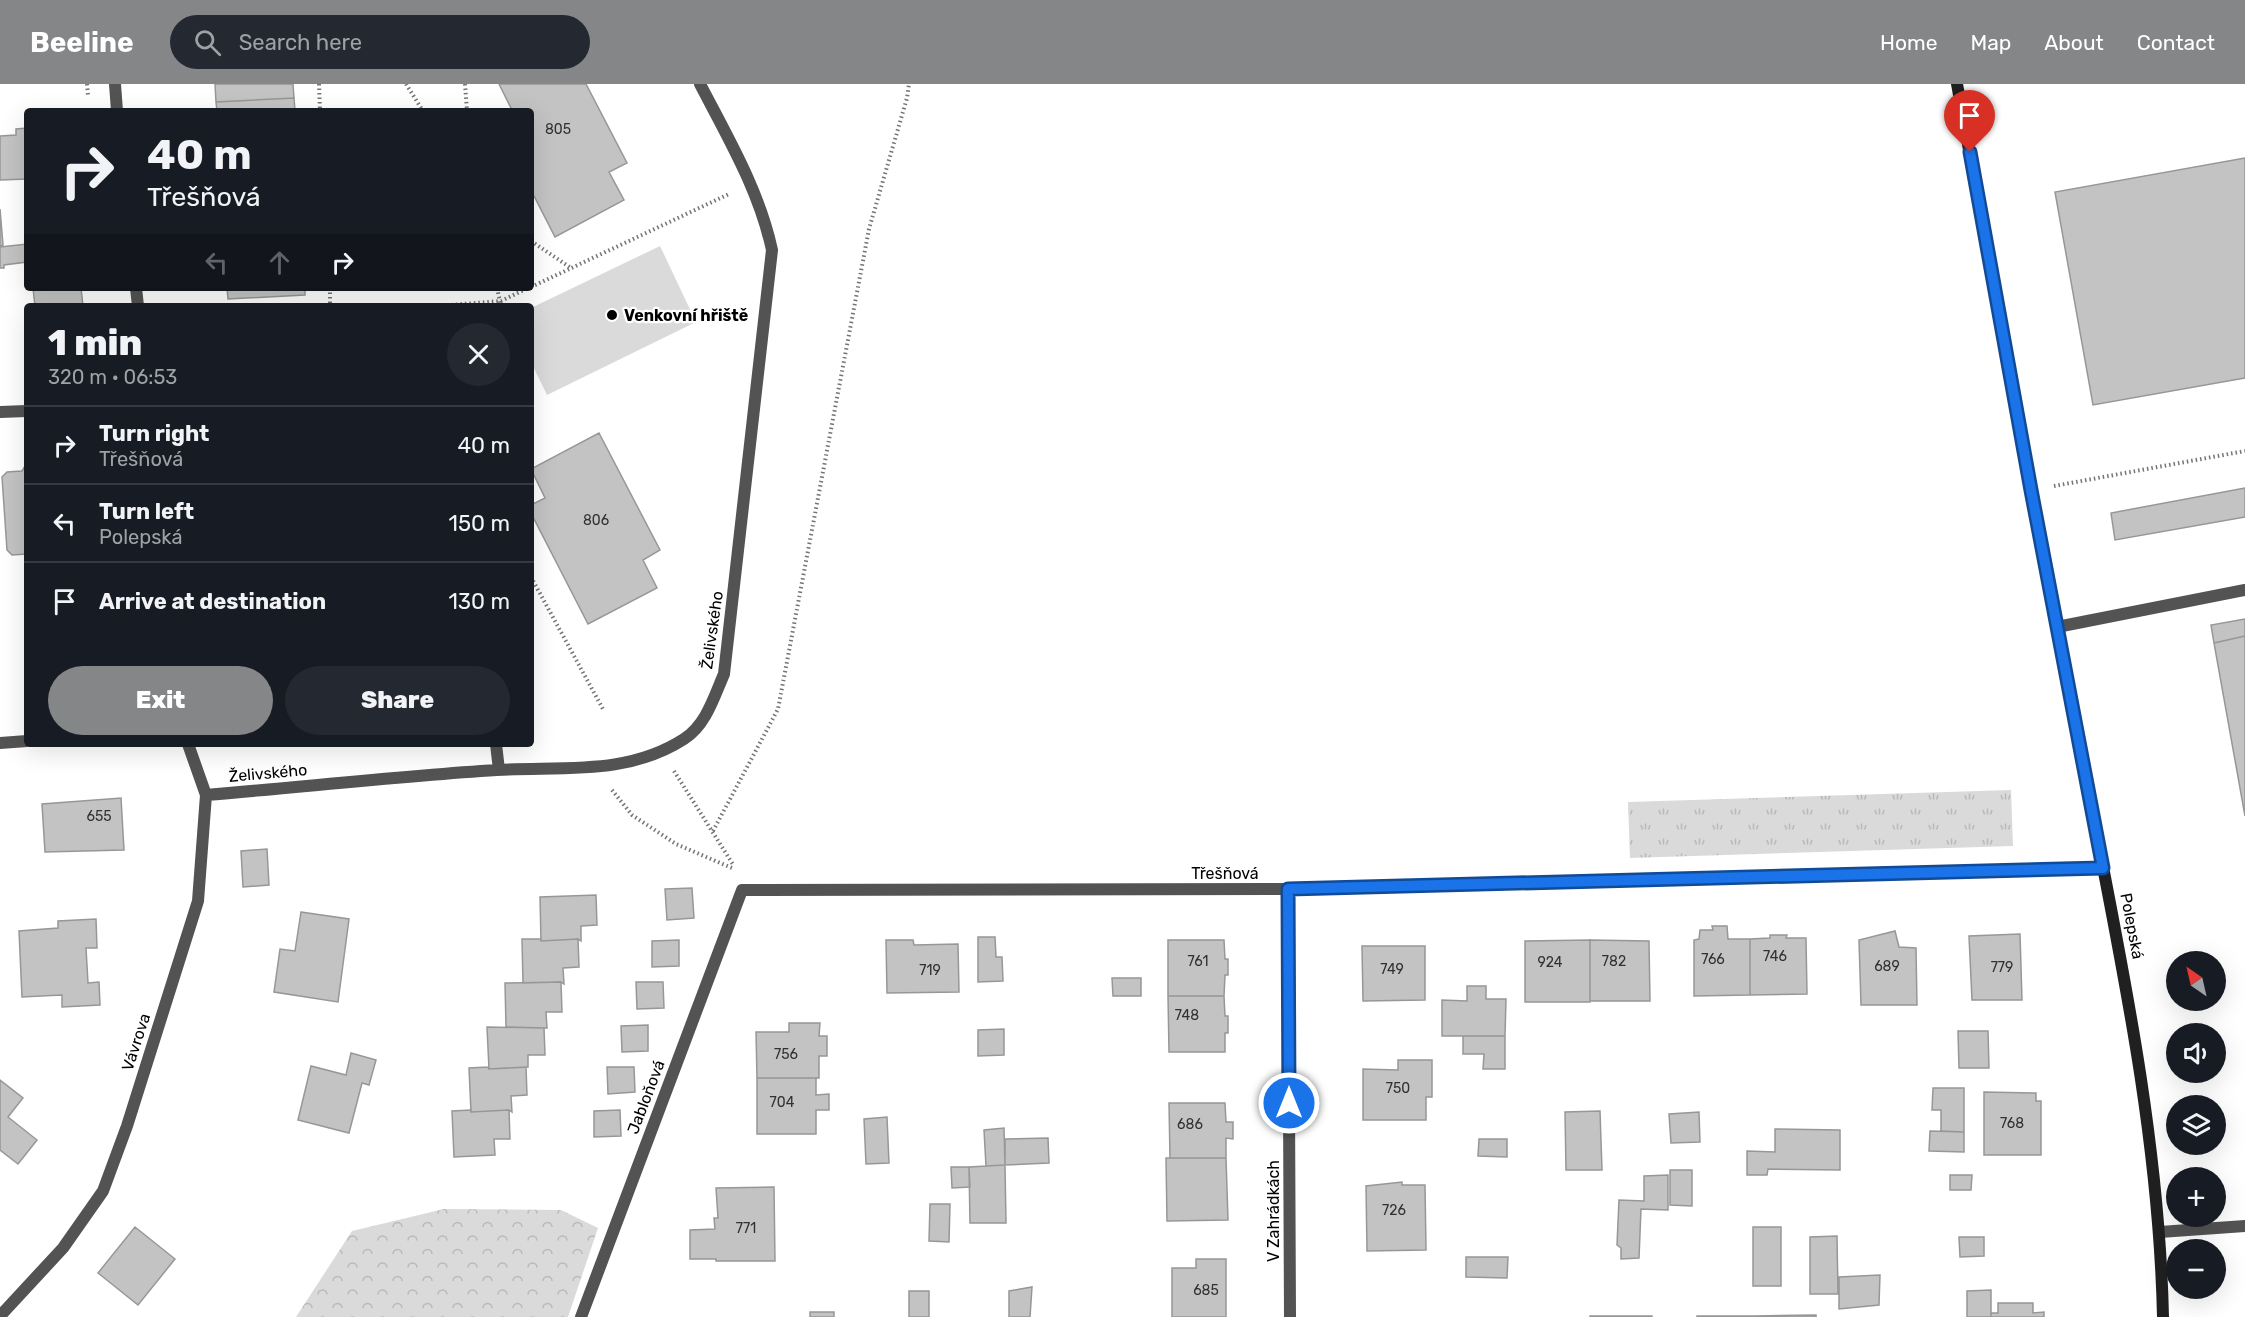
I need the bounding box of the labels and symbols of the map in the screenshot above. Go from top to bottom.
pin [1944,90,1995,152]
house number: 805 [545,121,571,138]
place label: Venkovní hřiště [624,306,748,325]
marker: Venkovní hřiště [605,308,619,322]
house number: 806 [583,512,609,529]
street label: Želivského [697,590,727,670]
street label: Želivského [228,760,308,786]
house number: 655 [86,808,112,825]
street label: Třešňová [1191,864,1259,883]
street label: Polepská [2116,891,2148,961]
house number: 746 [1763,948,1787,965]
house number: 766 [1701,951,1725,968]
north arrow [2166,951,2226,1011]
house number: 761 [1188,953,1208,970]
house number: 782 [1602,953,1626,970]
house number: 924 [1537,954,1563,971]
house number: 689 [1874,958,1900,975]
house number: 779 [1991,959,2013,976]
house number: 749 [1380,961,1404,978]
house number: 719 [919,962,941,979]
house number: 748 [1175,1007,1199,1024]
street label: Vávrova [118,1011,154,1073]
house number: 756 [774,1046,798,1063]
street label: Jabloňová [623,1057,669,1137]
position arrow [1257,1071,1321,1135]
house number: 750 [1386,1080,1410,1097]
house number: 704 [770,1094,795,1111]
house number: 768 [2000,1115,2024,1132]
house number: 686 [1177,1116,1203,1133]
street label: V Zahrádkách [1264,1160,1283,1262]
house number: 726 [1382,1202,1406,1219]
house number: 771 [736,1220,756,1237]
house number: 685 [1193,1282,1219,1299]

